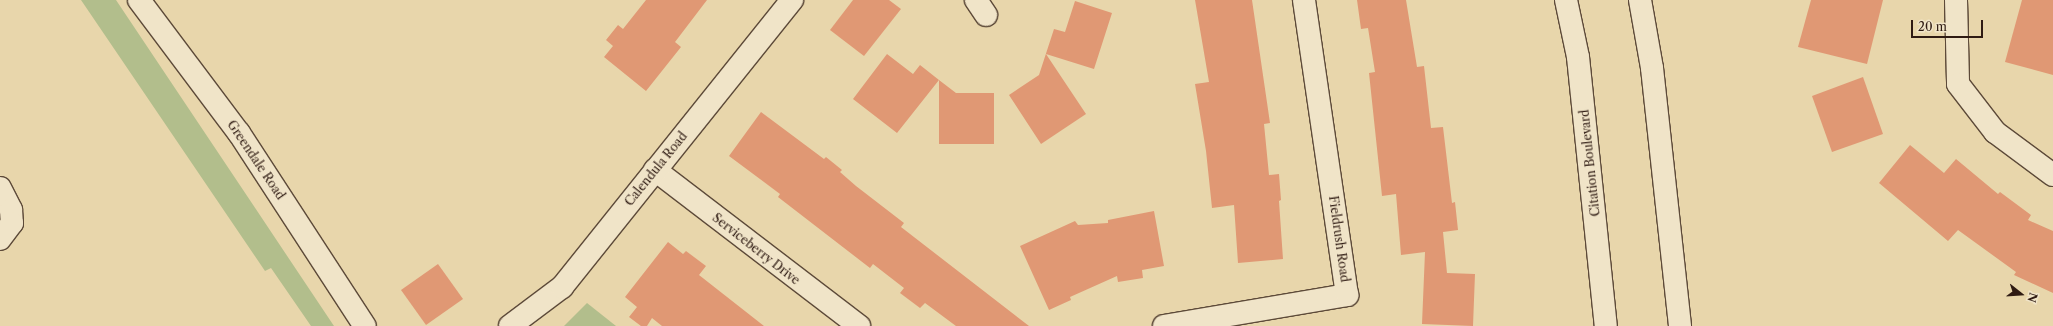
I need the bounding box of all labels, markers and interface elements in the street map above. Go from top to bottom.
scale bar [1913,12,1985,38]
text: 20 m [1918,19,1947,34]
street label: Citation Boulevard [1577,109,1603,217]
street label: Greendale Road [224,118,288,202]
street label: Calendula Road [622,129,690,209]
street label: Fieldrush Road [1326,195,1352,283]
street label: Serviceberry Drive [709,210,803,288]
north arrow [2001,274,2041,314]
text: N [2024,291,2041,304]

